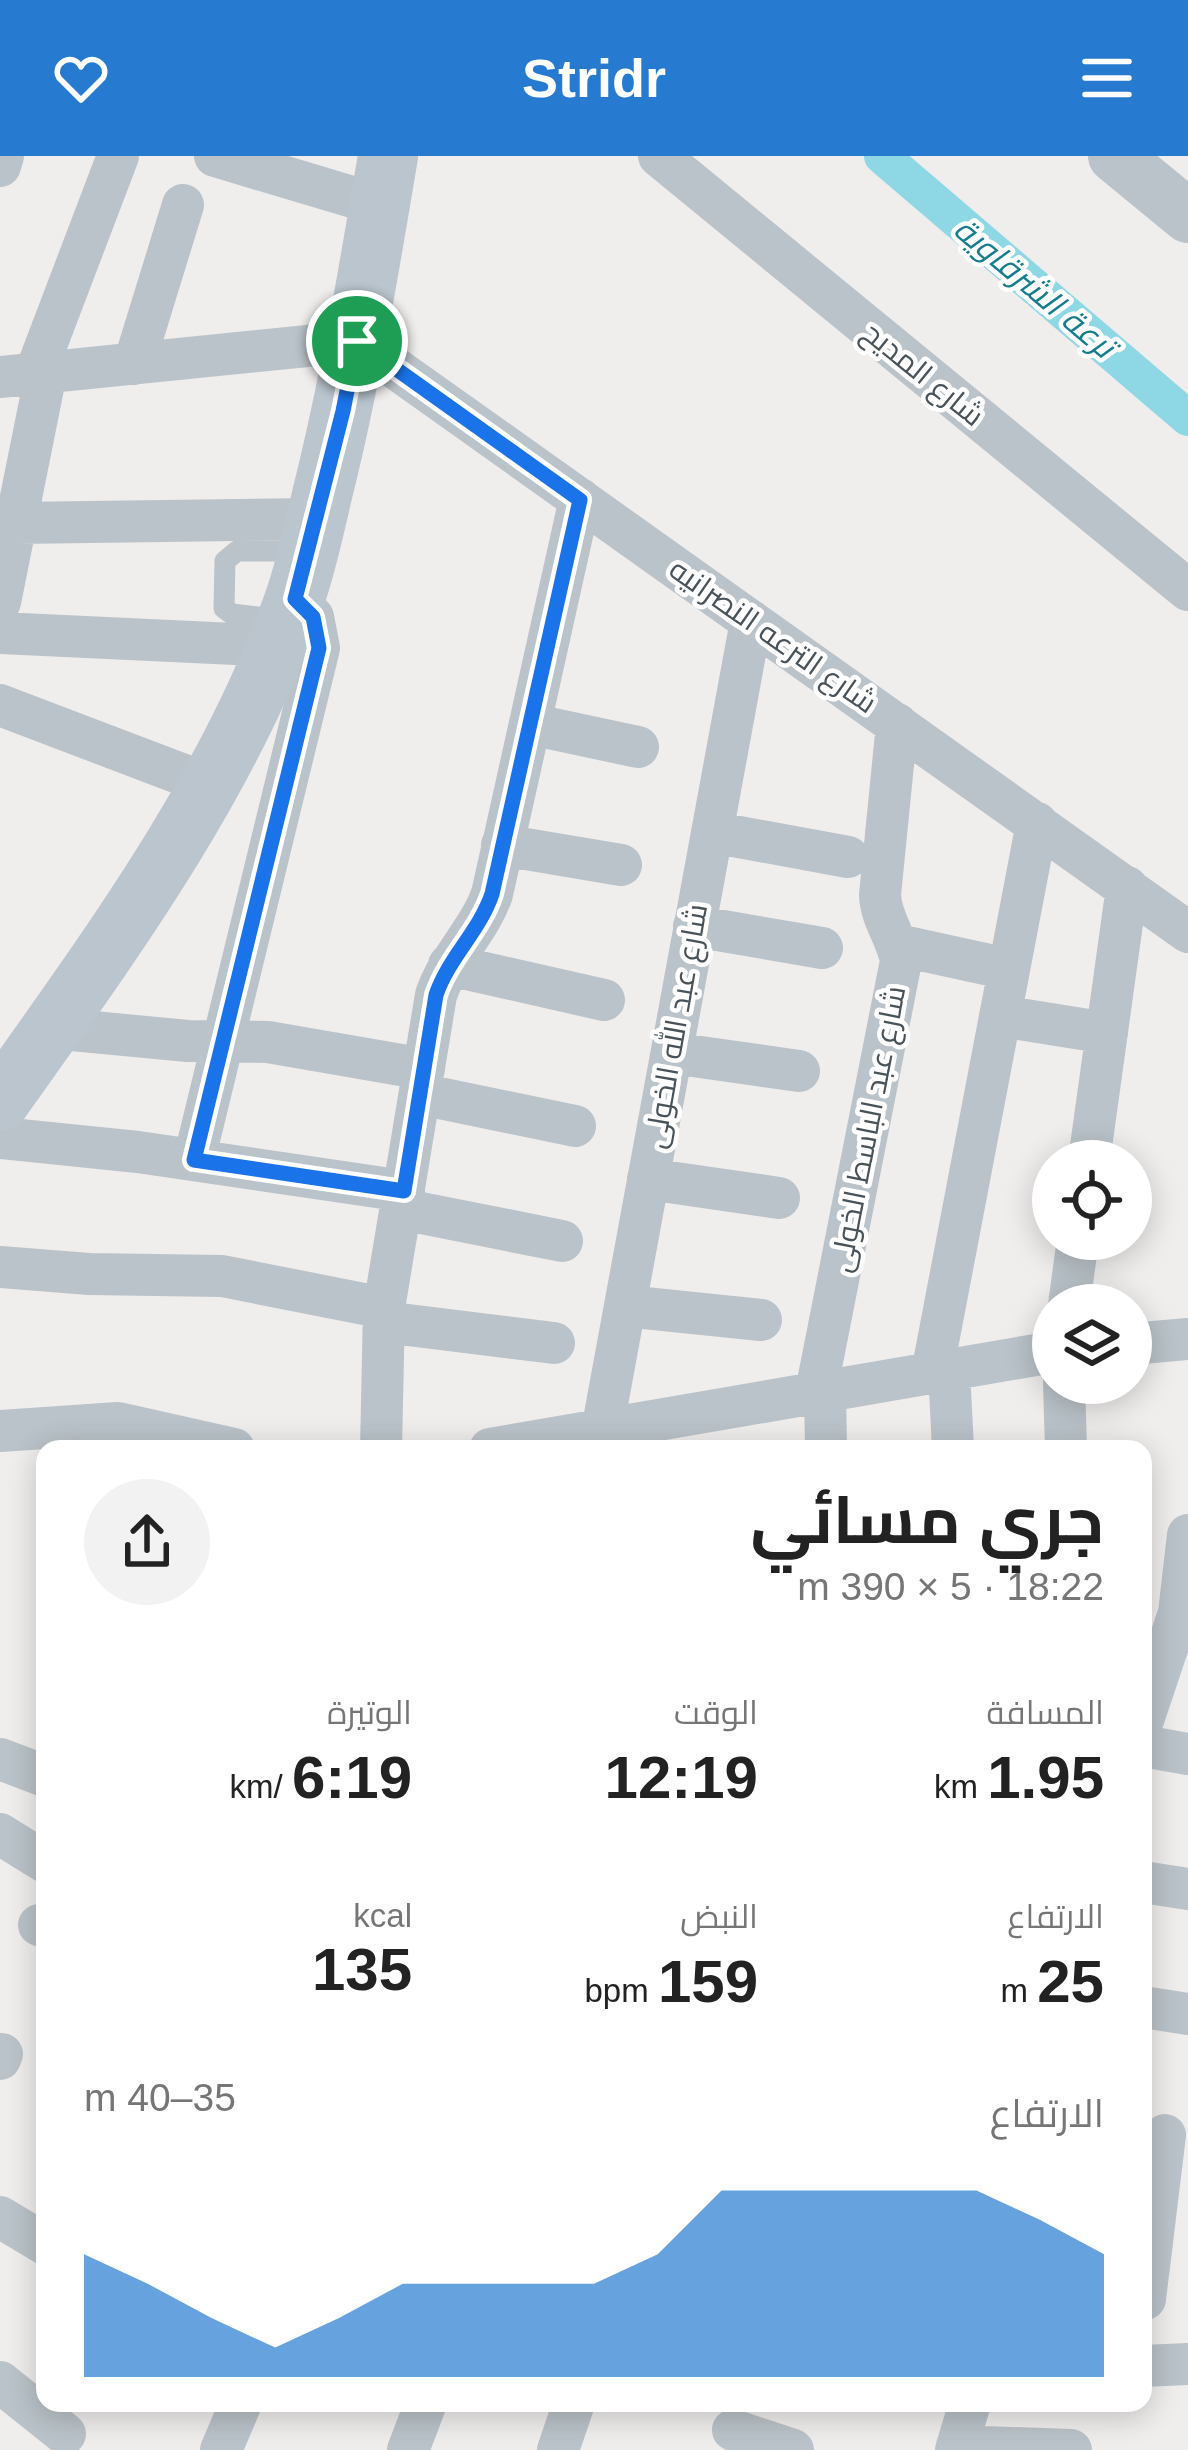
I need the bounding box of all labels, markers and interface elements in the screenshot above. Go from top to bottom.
icon: heart [48,45,114,111]
icon: menu [1074,45,1140,111]
text: Stridr [522,48,666,108]
water label: ترعة الشرقاوية [946,210,1127,370]
pin [306,290,408,392]
icon: arrive [324,308,390,374]
street label: شارع المديح [854,315,990,435]
street label: شارع الترعه النصرانيه [661,552,883,723]
street label: شارع عبد الله الخولى [635,901,717,1151]
street label: شارع عبد الباسط الخولى [824,983,915,1276]
map controls [1032,1140,1152,1404]
button: locate [1032,1140,1152,1260]
button: layers [1032,1284,1152,1404]
button: share [84,1479,210,1605]
text: جري مسائي [751,1483,1104,1557]
text: 18:22 · 5 × 390 m [797,1565,1104,1608]
text: الوتيرة [327,1694,412,1731]
text: الوقت [674,1694,758,1731]
text: المسافة [987,1694,1104,1731]
text: 6:19 [292,1744,412,1811]
text: 12:19 [605,1744,758,1811]
text: 1.95 [987,1744,1104,1811]
text: /km [230,1768,292,1805]
text: km [934,1768,987,1805]
text: kcal [353,1897,412,1934]
text: النبض [680,1898,758,1935]
text: الارتفاع [1007,1898,1104,1935]
text: 135 [312,1936,412,2003]
text: 159 [658,1948,758,2015]
text: 25 [1037,1948,1104,2015]
text: bpm [585,1972,658,2009]
text: m [1001,1972,1037,2009]
text: 35–40 m [84,2076,236,2119]
text: الارتفاع [990,2092,1104,2135]

